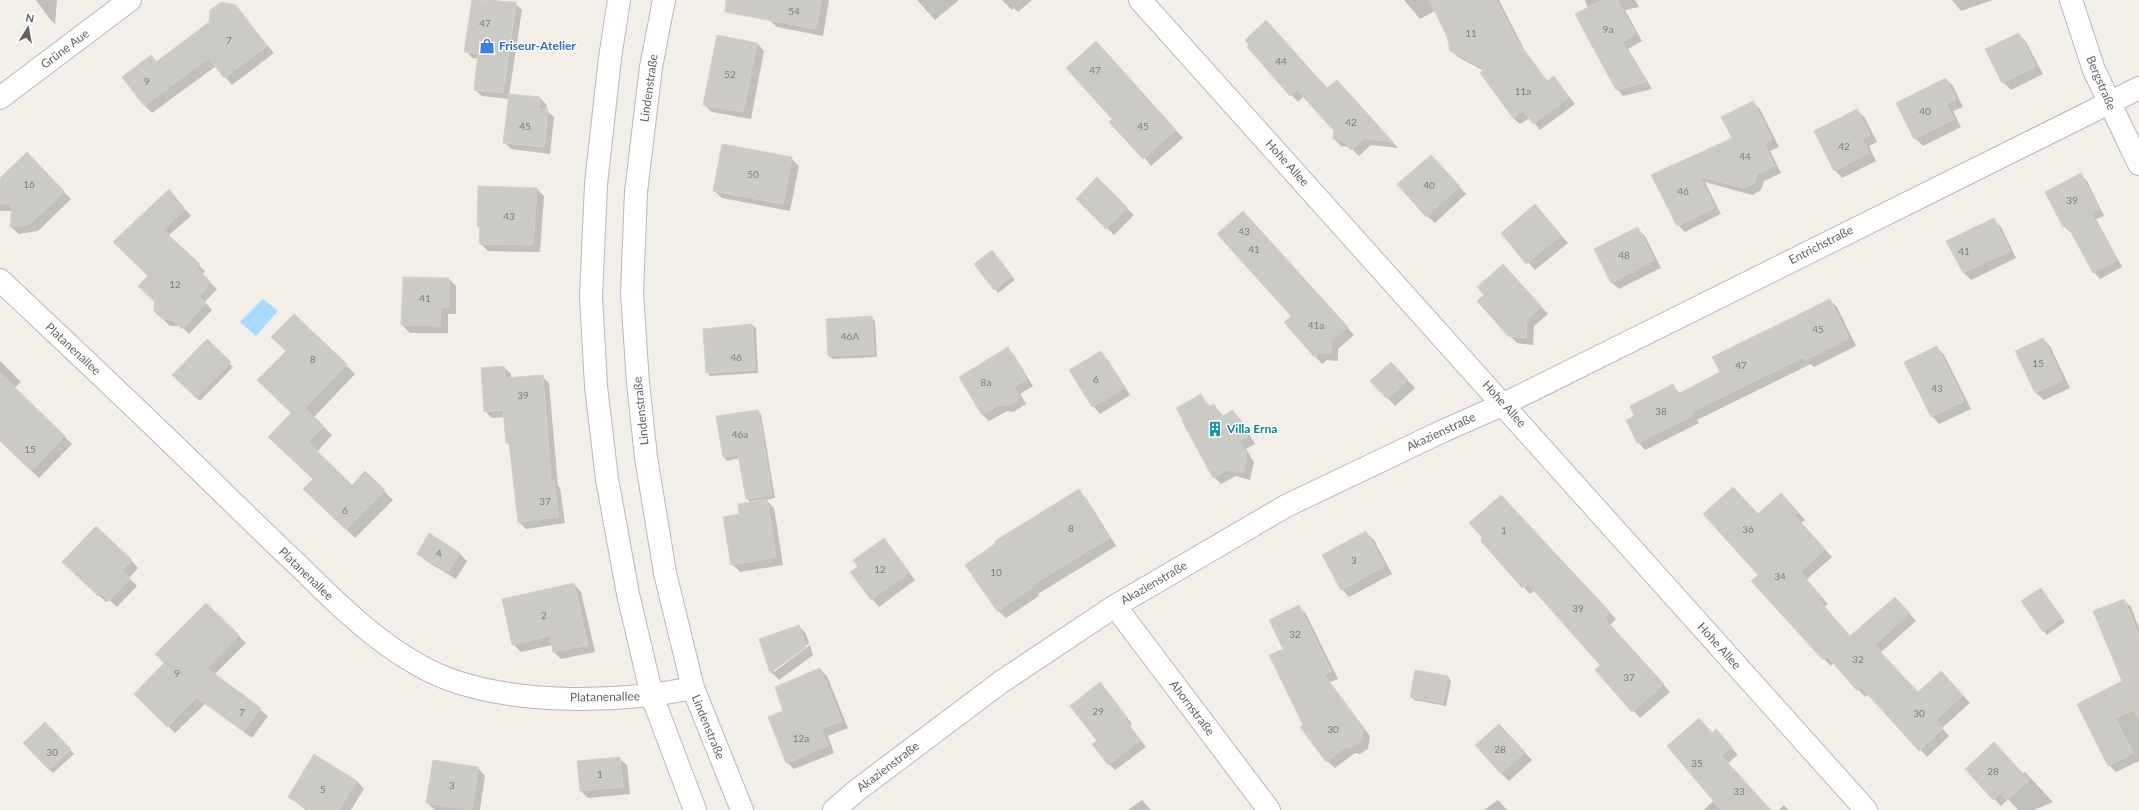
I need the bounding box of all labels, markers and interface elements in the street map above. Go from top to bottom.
house number: 54 [788,5,800,17]
north arrow [8,8,48,48]
text: N [25,11,35,25]
house number: 47 [479,17,491,29]
house number: 9a [1603,23,1613,35]
street label: Grüne Aue [38,26,92,72]
house number: 11 [1465,27,1477,39]
house number: 7 [226,34,232,46]
shop icon: Friseur-Atelier [478,37,496,55]
place label: Friseur-Atelier [499,38,576,53]
street label: Lindenstraße [636,53,661,123]
street label: Bergstraße [2083,53,2120,112]
house number: 44 [1275,55,1287,67]
house number: 47 [1089,64,1101,76]
house number: 52 [724,68,736,80]
house number: 9 [144,75,150,87]
house number: 11a [1515,85,1531,97]
house number: 40 [1919,105,1931,117]
house number: 42 [1345,116,1357,128]
house number: 45 [519,120,531,132]
house number: 45 [1137,120,1149,132]
street label: Hohe Allee [1262,136,1312,189]
house number: 42 [1838,140,1850,152]
house number: 44 [1739,150,1751,162]
house number: 50 [747,168,759,180]
house number: 16 [23,178,35,190]
house number: 40 [1423,179,1435,191]
house number: 46 [1677,185,1689,197]
house number: 39 [2066,194,2078,206]
house number: 43 [503,210,515,222]
street label: Entrichstraße [1786,222,1856,267]
house number: 43 [1238,225,1250,237]
house number: 41 [1248,243,1260,255]
house number: 41 [1958,245,1970,257]
house number: 48 [1618,249,1630,261]
house number: 12 [169,278,181,290]
house number: 41 [419,292,431,304]
street label: Platanenallee [43,319,104,378]
house number: 41a [1308,319,1324,331]
house number: 45 [1812,323,1824,335]
house number: 46A [841,330,859,342]
house number: 46 [730,351,742,363]
house number: 8 [310,353,316,365]
house number: 15 [2032,357,2044,369]
house number: 47 [1735,359,1747,371]
house number: 6 [1093,373,1099,385]
street label: Lindenstraße [629,376,652,446]
house number: 8a [981,376,991,388]
street label: Hohe Allee [1479,377,1529,430]
house number: 43 [1931,382,1943,394]
house number: 39 [517,389,529,401]
house number: 38 [1655,405,1667,417]
street label: Akazienstraße [1404,409,1478,454]
building icon: Villa Erna [1206,420,1224,438]
place label: Villa Erna [1226,421,1277,436]
house number: 46a [732,428,748,440]
house number: 15 [24,443,36,455]
house number: 37 [539,495,551,507]
house number: 6 [342,504,348,516]
house number: 8 [1068,522,1074,534]
house number: 36 [1742,523,1754,535]
house number: 1 [1501,524,1507,536]
street label: Platanenallee [276,544,337,603]
house number: 4 [436,547,442,559]
house number: 3 [1351,554,1357,566]
street label: Akazienstraße [1118,557,1190,608]
house number: 12 [874,563,886,575]
house number: 10 [990,566,1002,578]
house number: 34 [1774,570,1786,582]
house number: 39 [1572,602,1584,614]
house number: 2 [541,609,547,621]
street label: Hohe Allee [1694,619,1744,672]
house number: 32 [1289,628,1301,640]
house number: 32 [1852,653,1864,665]
house number: 9 [174,667,180,679]
house number: 37 [1623,671,1635,683]
street label: Ahornstraße [1167,677,1218,738]
street label: Platanenallee [570,688,640,705]
street label: Lindenstraße [689,692,728,761]
house number: 29 [1092,705,1104,717]
house number: 7 [239,706,245,718]
house number: 30 [1913,707,1925,719]
house number: 30 [1327,723,1339,735]
house number: 12a [793,732,809,744]
street label: Akazienstraße [853,738,922,795]
house number: 28 [1494,743,1506,755]
house number: 30 [46,746,58,758]
house number: 35 [1691,757,1703,769]
house number: 28 [1987,765,1999,777]
house number: 1 [597,768,603,780]
house number: 3 [449,779,455,791]
house number: 5 [320,783,326,795]
house number: 33 [1733,785,1745,797]

